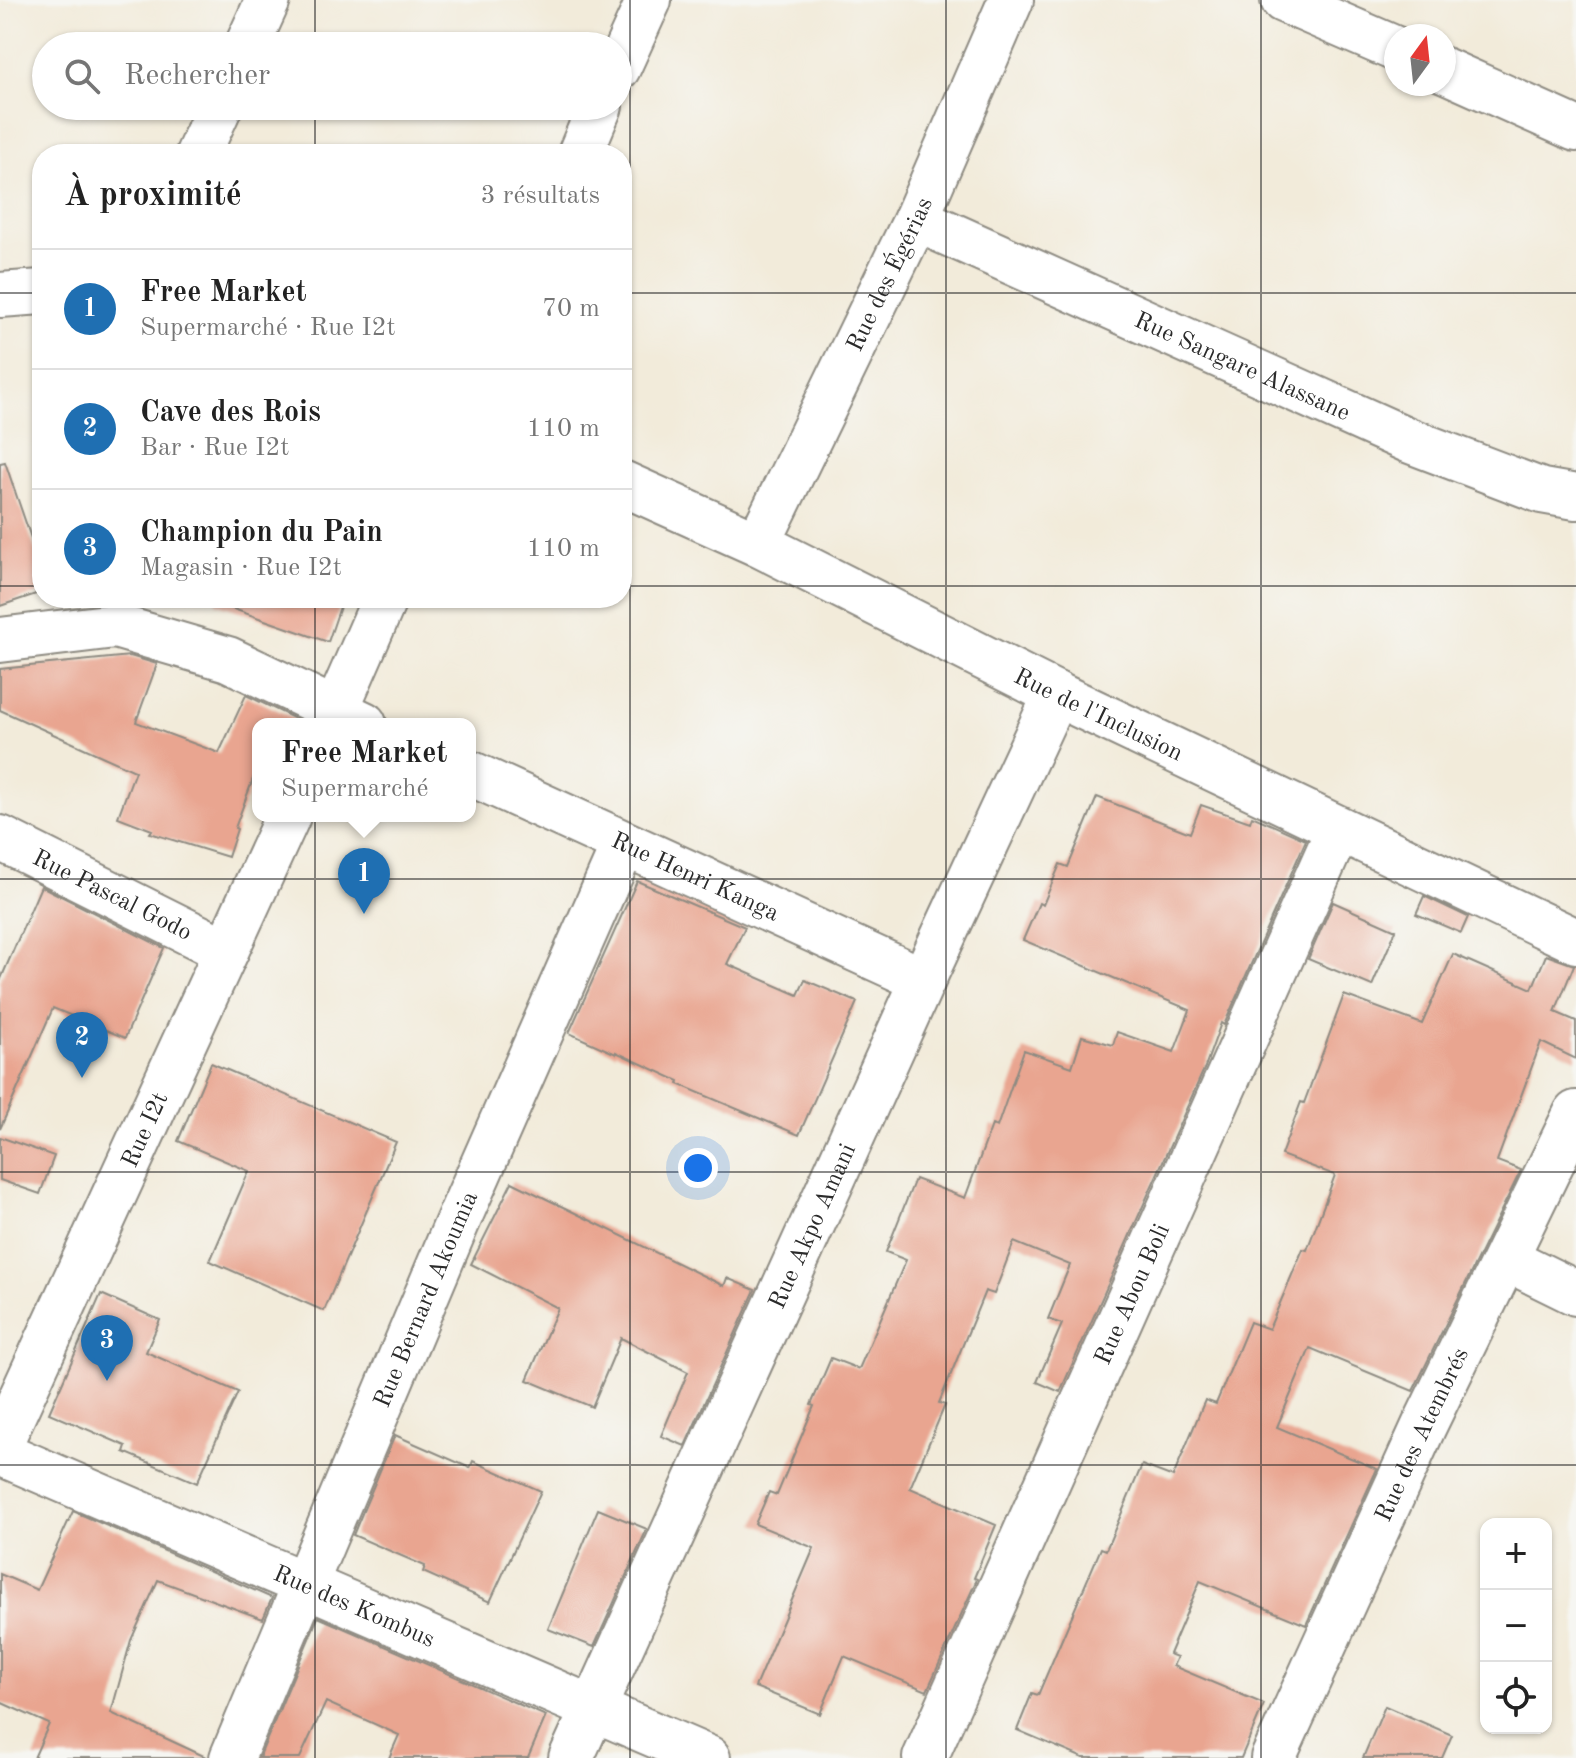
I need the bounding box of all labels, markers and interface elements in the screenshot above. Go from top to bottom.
north arrow [1384,24,1456,96]
search box [32,32,632,120]
icon: search [60,54,104,98]
text: Rechercher [124,61,270,91]
text: À proximité [64,179,242,213]
text: 3 résultats [481,183,600,209]
street label: Rue des Égérias [844,194,938,356]
text: Free Market [140,278,307,308]
text: 1 [82,296,98,322]
text: 70 m [542,296,600,322]
street label: Rue Sangare Alassane [1130,309,1353,426]
text: Supermarché · Rue I2t [140,315,396,341]
text: Cave des Rois [140,398,321,428]
text: 2 [82,416,98,442]
text: 110 m [527,416,600,442]
text: Bar · Rue I2t [140,435,289,461]
text: Champion du Pain [140,518,383,548]
text: 3 [82,536,98,562]
text: 110 m [527,536,600,562]
text: Magasin · Rue I2t [140,555,342,581]
street label: Rue de l'Inclusion [1010,665,1186,767]
popup [252,718,476,822]
text: Free Market [281,739,447,769]
text: Supermarché [281,776,428,802]
street label: Rue Henri Kanga [607,829,782,927]
street label: Rue Pascal Godo [28,846,195,946]
pin: 1 [338,848,390,914]
pin: 2 [56,1012,108,1078]
street label: Rue I2t [119,1089,174,1172]
street label: Rue Akpo Amani [766,1141,861,1313]
your location [678,1148,718,1188]
street label: Rue Bernard Akoumia [371,1188,483,1411]
street label: Rue Abou Boli [1092,1221,1175,1369]
pin: 3 [81,1315,133,1381]
street label: Rue des Atembrés [1372,1344,1474,1526]
map controls [1480,1518,1552,1734]
button: + [1480,1518,1552,1590]
street label: Rue des Kombus [269,1562,438,1653]
button: − [1480,1590,1552,1662]
button: locate [1480,1662,1552,1734]

